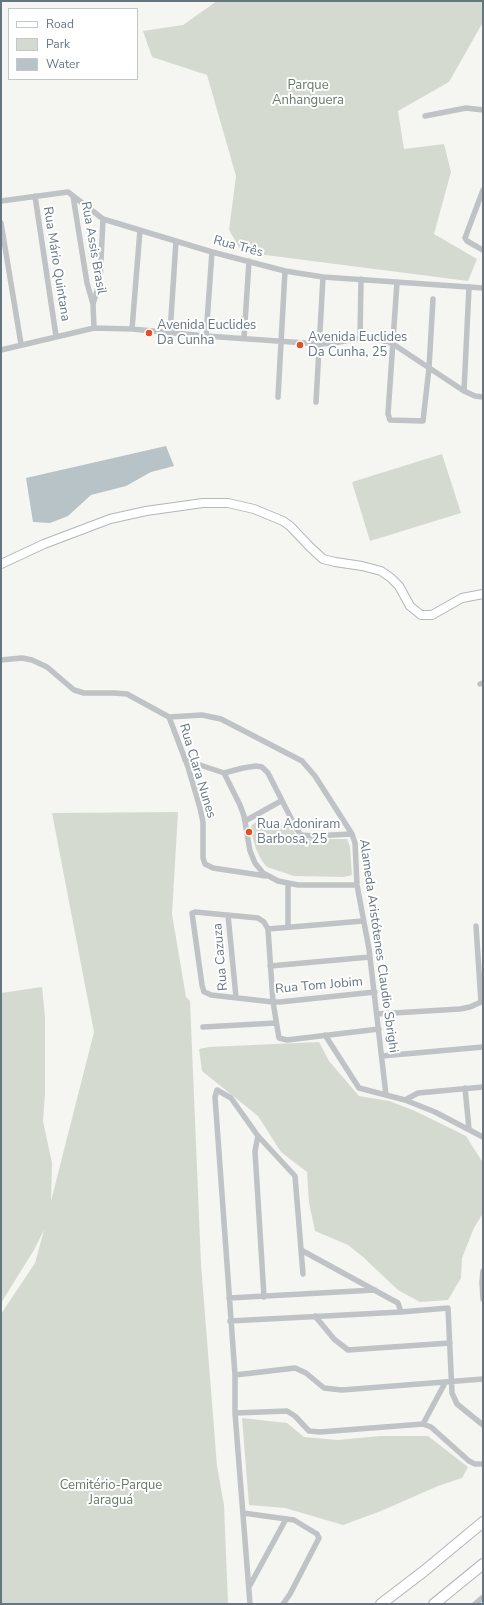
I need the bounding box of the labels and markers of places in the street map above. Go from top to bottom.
place label: Avenida Euclides Da Cunha [157,318,256,349]
marker: Avenida Euclides Da Cunha [144,328,154,338]
place label: Avenida Euclides Da Cunha, 25 [308,330,407,361]
marker: Avenida Euclides Da Cunha, 25 [295,340,305,350]
place label: Rua Adoniram Barbosa, 25 [257,817,340,848]
marker: Rua Adoniram Barbosa, 25 [244,827,254,837]

